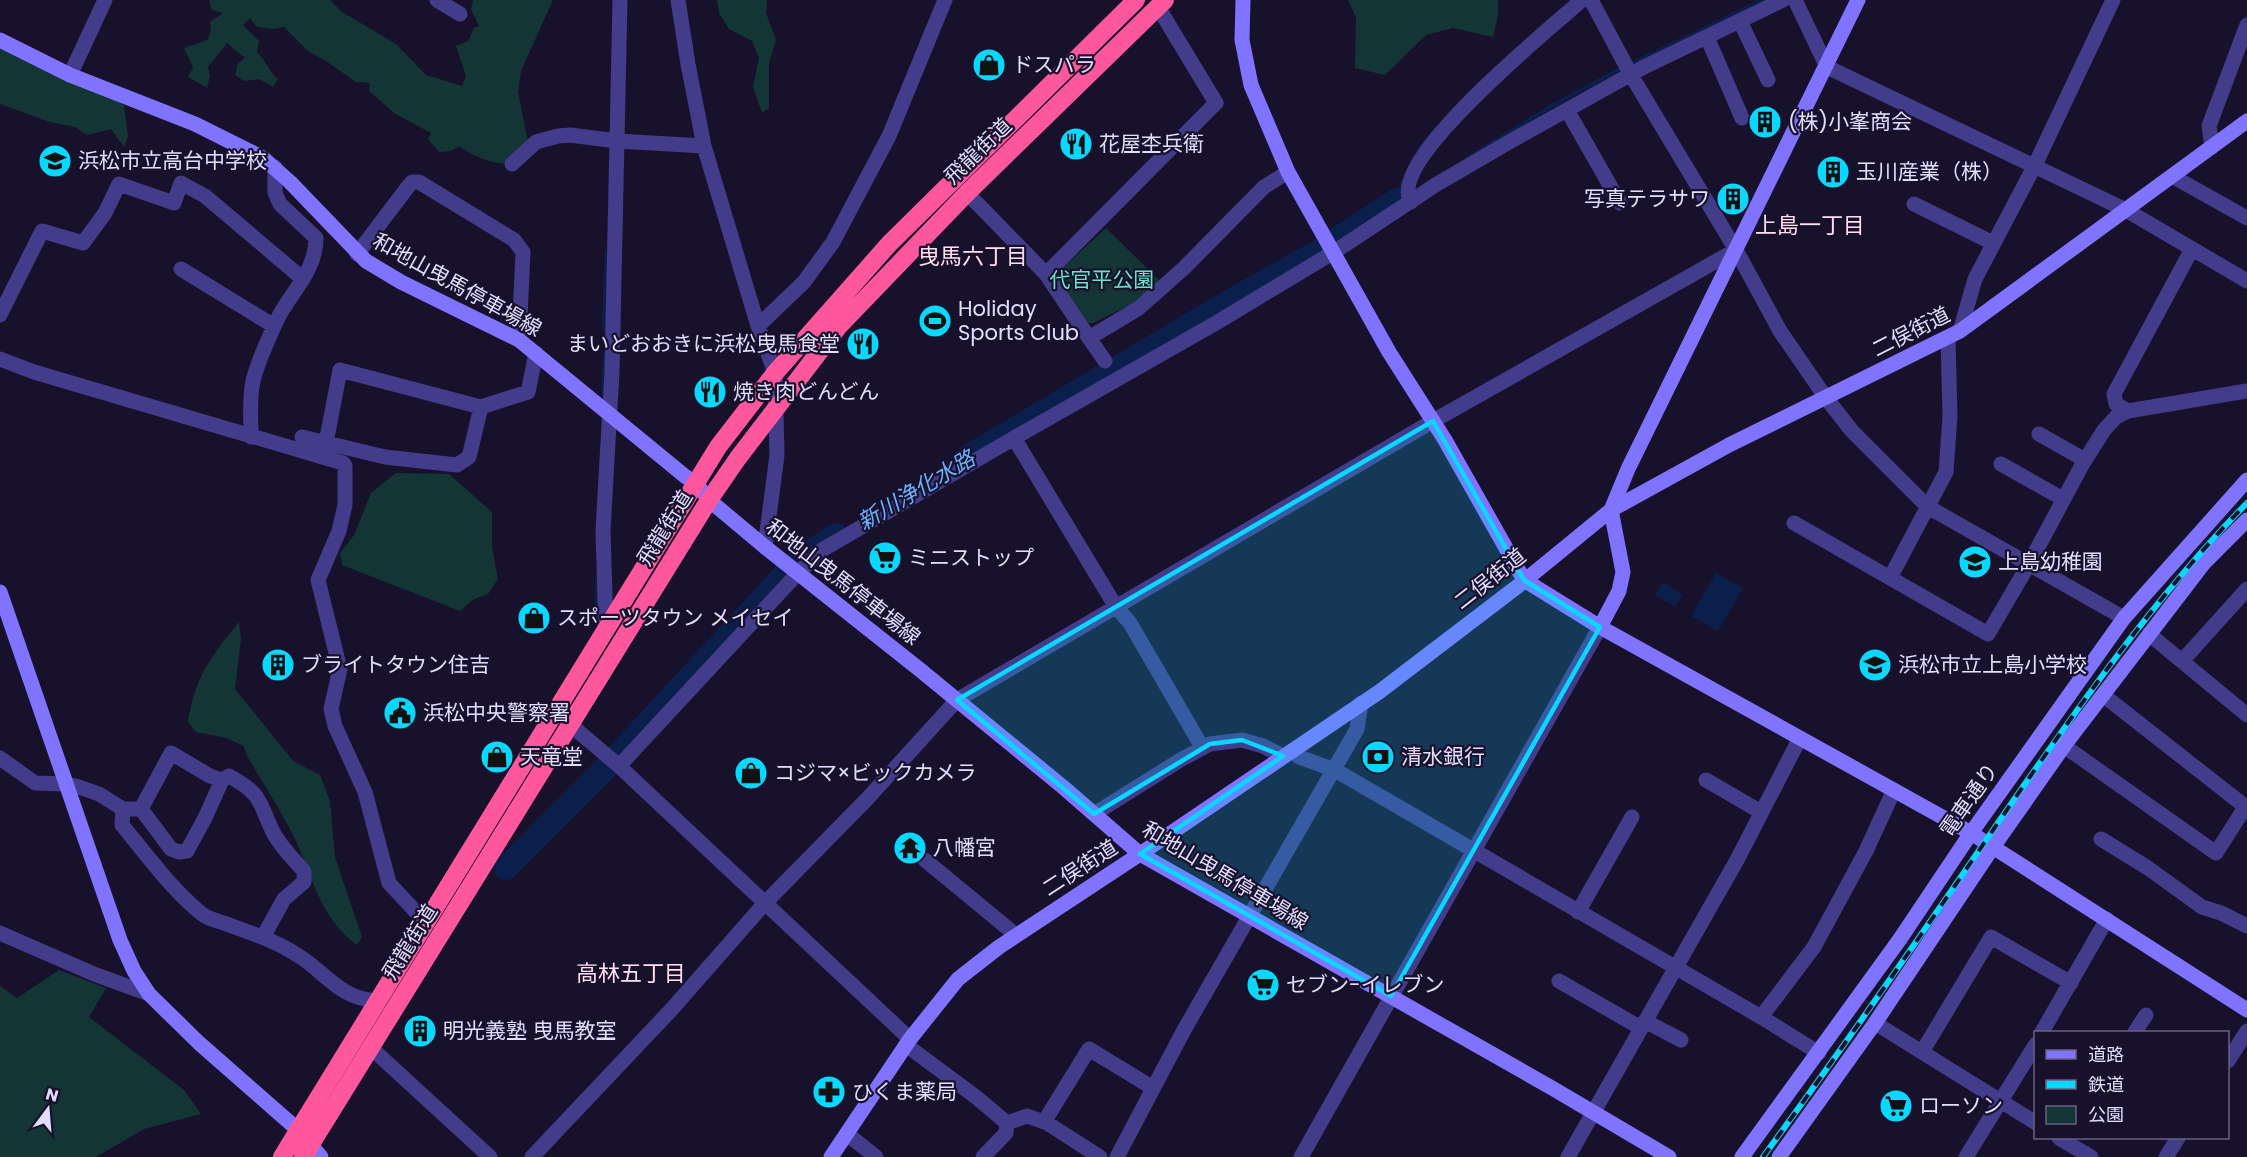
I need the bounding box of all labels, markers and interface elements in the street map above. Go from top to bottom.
shop icon: ドスパラ [971,47,1007,83]
place label: ドスパラ [1012,50,1096,79]
building icon: (株)小峯商会 [1747,104,1783,140]
place label: (株)小峯商会 [1788,107,1912,136]
street label: 飛龍街道 [937,111,1018,190]
restaurant icon: 花屋杢兵衛 [1058,126,1094,162]
place label: 花屋杢兵衛 [1099,129,1204,158]
school or university icon: 浜松市立高台中学校 [37,143,73,179]
place label: 浜松市立高台中学校 [78,146,267,175]
building icon: 玉川産業（株） [1815,154,1851,190]
place label: 玉川産業（株） [1856,157,2003,186]
building icon: 写真テラサワ [1715,181,1751,217]
place label: 写真テラサワ [1584,184,1710,213]
district label: 上島一丁目 [1755,210,1865,241]
street label: 和地山曳馬停車場線 [368,226,547,343]
district label: 曳馬六丁目 [918,241,1028,272]
park label: 代官平公園 [1050,265,1155,294]
place label: Holiday Sports Club [958,294,1079,347]
street label: 二俣街道 [1867,300,1955,364]
sports icon: Holiday Sports Club [917,303,953,339]
restaurant icon: まいどおおきに浜松曳馬食堂 [845,326,881,362]
place label: まいどおおきに浜松曳馬食堂 [567,329,840,358]
restaurant icon: 焼き肉どんどん [692,374,728,410]
place label: 焼き肉どんどん [733,377,879,406]
water label: 新川浄化水路 [852,442,983,538]
street label: 飛龍街道 [630,484,699,571]
street label: 和地山曳馬停車場線 [760,512,927,651]
supermarket icon: ミニストップ [867,540,903,576]
street label: 二俣街道 [1448,541,1532,616]
place label: ミニストップ [908,543,1034,572]
school or university icon: 上島幼稚園 [1957,544,1993,580]
place label: 上島幼稚園 [1998,547,2103,576]
shop icon: スポーツタウン メイセイ [516,600,552,636]
place label: スポーツタウン メイセイ [557,603,793,632]
building icon: ブライトタウン住吉 [260,647,296,683]
school or university icon: 浜松市立上島小学校 [1857,647,1893,683]
place label: ブライトタウン住吉 [301,650,490,679]
place label: 浜松市立上島小学校 [1898,650,2087,679]
public building icon: 浜松中央警察署 [382,695,418,731]
place label: 浜松中央警察署 [423,698,570,727]
shop icon: 天竜堂 [479,739,515,775]
bank icon: 清水銀行 [1360,739,1396,775]
place label: 天竜堂 [520,742,583,771]
place label: 清水銀行 [1401,742,1485,771]
shop icon: コジマ×ビックカメラ [733,755,769,791]
street label: 電車通り [1933,757,2005,842]
place label: コジマ×ビックカメラ [774,758,977,787]
street label: 和地山曳馬停車場線 [1137,814,1314,937]
temple icon: 八幡宮 [892,830,928,866]
place label: 八幡宮 [933,833,996,862]
street label: 二俣街道 [1037,833,1123,903]
street label: 飛龍街道 [375,898,444,985]
district label: 高林五丁目 [576,958,686,989]
supermarket icon: セブン-イレブン [1245,967,1281,1003]
place label: セブン-イレブン [1286,970,1445,999]
building icon: 明光義塾 曳馬教室 [402,1013,438,1049]
place label: 明光義塾 曳馬教室 [443,1016,617,1045]
legend [2034,1031,2229,1139]
text: 道路 [2088,1042,2124,1067]
text: 鉄道 [2088,1072,2124,1097]
pharmacy icon: ひくま薬局 [811,1074,847,1110]
place label: ひくま薬局 [852,1077,957,1106]
north arrow [18,1079,78,1139]
text: N [43,1082,61,1108]
supermarket icon: ローソン [1878,1088,1914,1124]
place label: ローソン [1919,1091,2003,1120]
text: 公園 [2088,1102,2124,1127]

